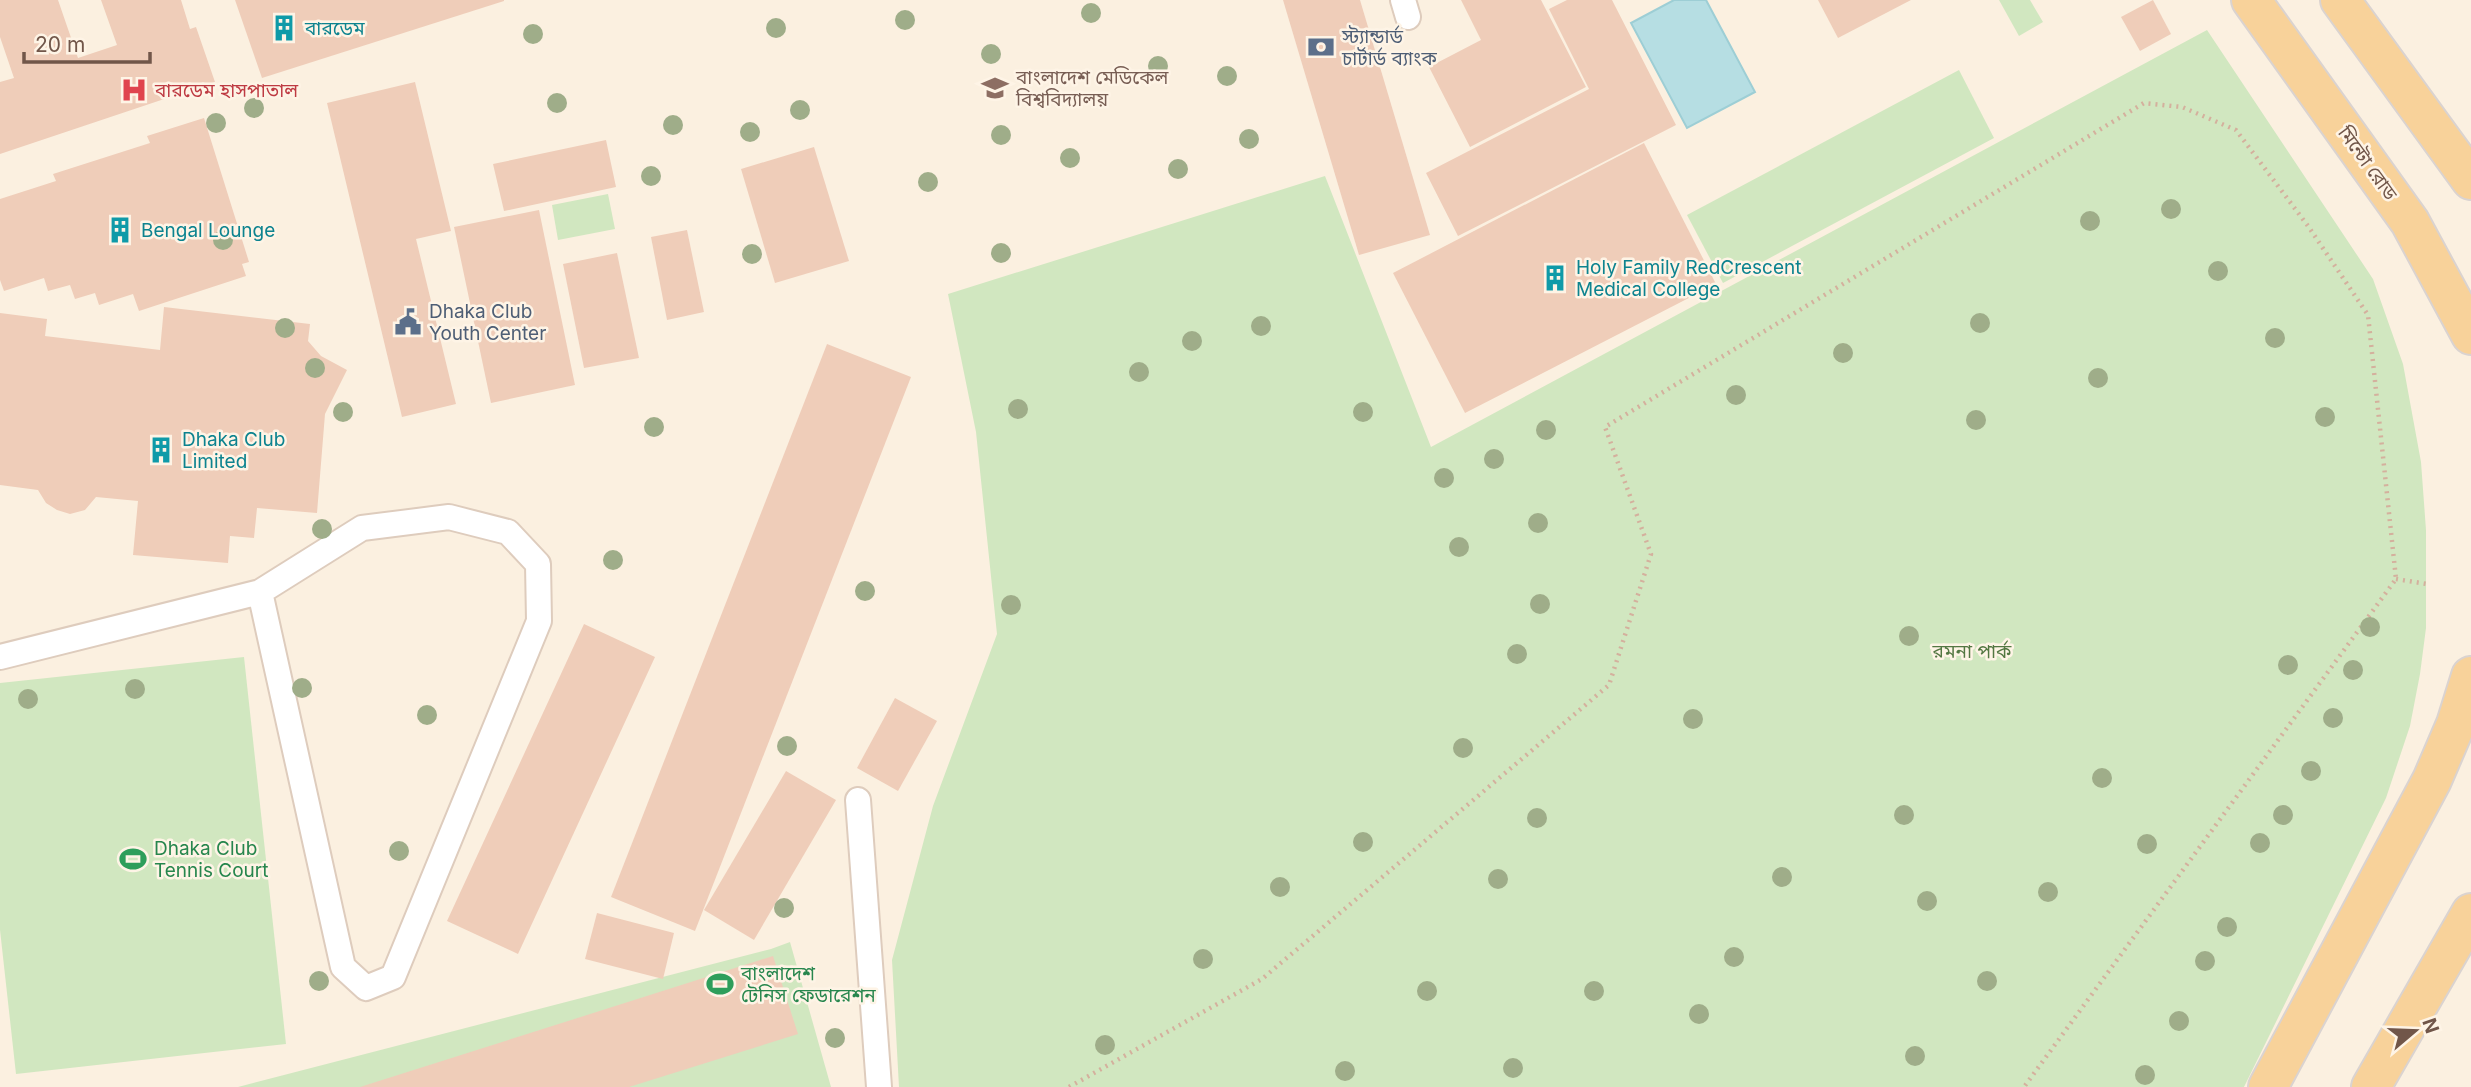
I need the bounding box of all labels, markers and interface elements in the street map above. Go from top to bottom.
building icon: বারডেম [269,13,299,43]
place label: বারডেম [304,17,365,40]
scale bar [24,21,150,65]
place label: স্ট্যান্ডার্ড চার্টার্ড ব্যাংক [1341,25,1437,70]
text: 20 m [35,32,85,57]
bank icon: স্ট্যান্ডার্ড চার্টার্ড ব্যাংক [1306,32,1336,62]
place label: বাংলাদেশ মেডিকেল বিশ্ববিদ্যালয় [1015,66,1170,111]
school or university icon: বাংলাদেশ মেডিকেল বিশ্ববিদ্যালয় [980,73,1010,103]
hospital icon: বারডেম হাসপাতাল [119,75,149,105]
place label: বারডেম হাসপাতাল [154,79,299,102]
street label: মিন্টো রোড [2332,121,2402,205]
building icon: Bengal Lounge [105,215,135,245]
place label: Bengal Lounge [141,219,275,242]
place label: Holy Family RedCrescent Medical College [1576,256,1801,301]
building icon: Holy Family RedCrescent Medical College [1540,263,1570,293]
place label: Dhaka Club Youth Center [429,300,546,345]
public building icon: Dhaka Club Youth Center [393,307,423,337]
place label: Dhaka Club Limited [182,428,285,473]
building icon: Dhaka Club Limited [146,435,176,465]
park label: রমনা পার্ক [1932,640,2012,663]
place label: Dhaka Club Tennis Court [154,837,268,882]
sports icon: Dhaka Club Tennis Court [118,844,148,874]
place label: বাংলাদেশ টেনিস ফেডারেশন [740,962,876,1007]
sports icon: বাংলাদেশ টেনিস ফেডারেশন [705,969,735,999]
north arrow [2380,996,2450,1066]
text: N [2417,1015,2444,1036]

